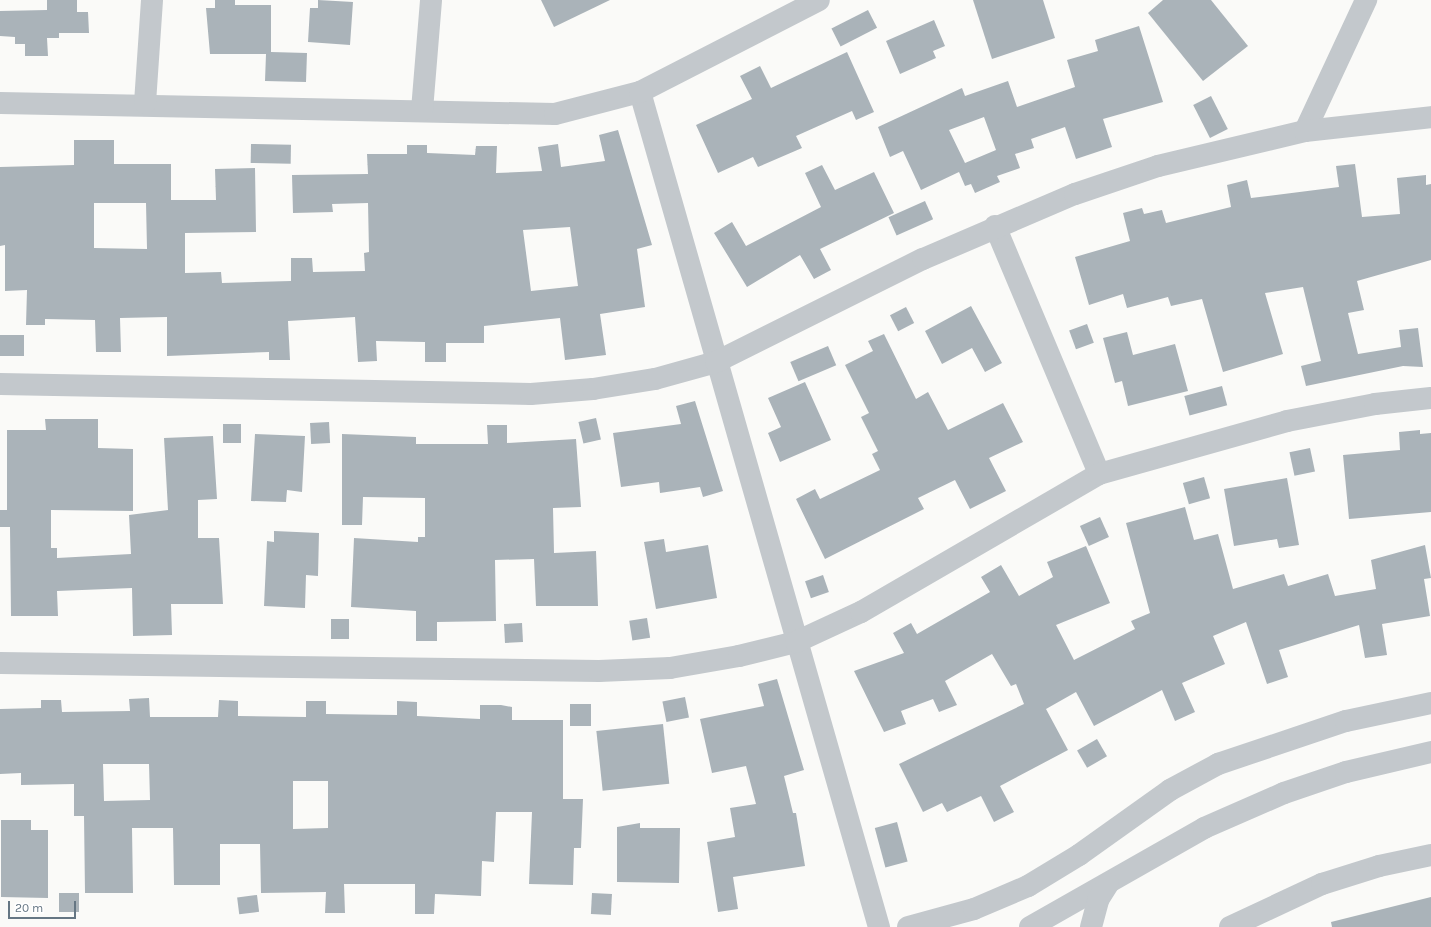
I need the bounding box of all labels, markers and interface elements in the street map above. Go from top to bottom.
scale bar [10,893,78,919]
text: 20 m [15,901,43,915]

